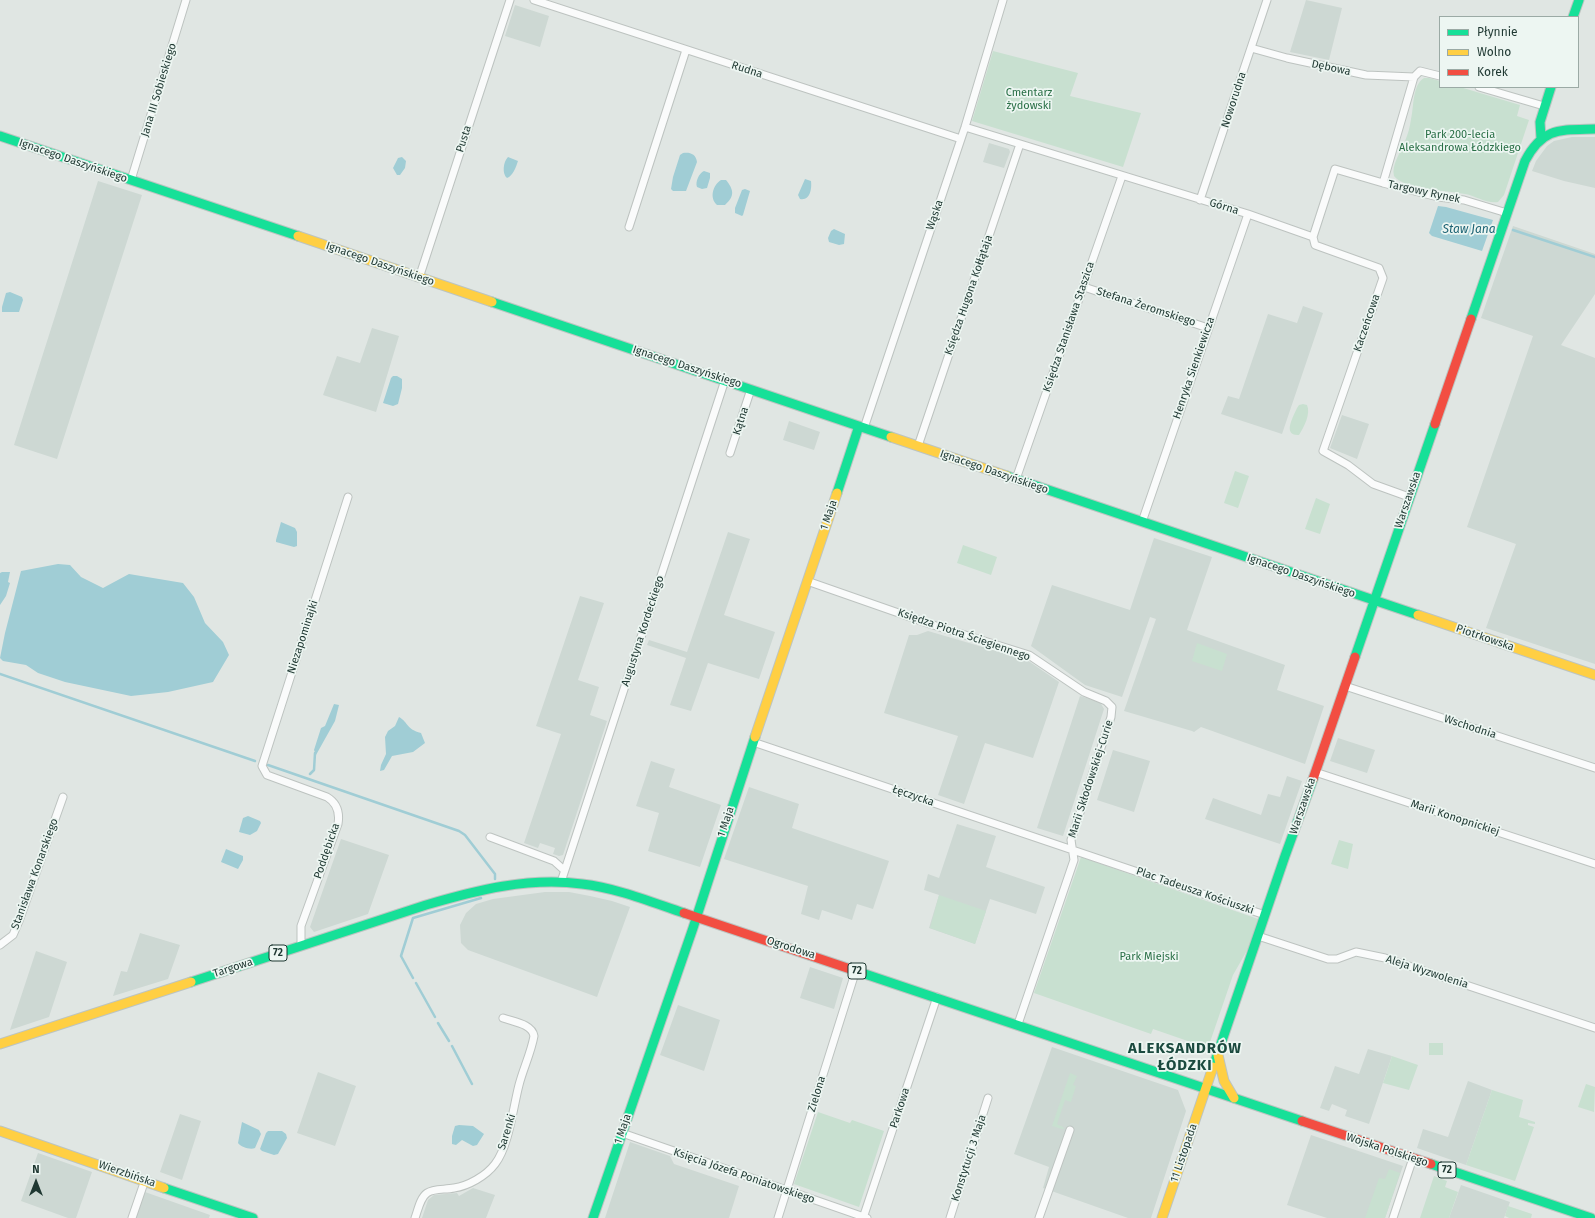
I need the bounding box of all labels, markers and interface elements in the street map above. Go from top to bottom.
legend [1439,16,1579,88]
text: Płynnie [1477,25,1518,39]
street label: Jana III Sobieskiego [138,42,180,138]
text: Wolno [1477,45,1511,59]
street label: Dębowa [1310,57,1352,79]
street label: Rudna [730,59,764,81]
text: Korek [1477,65,1508,79]
street label: Noworudna [1219,70,1249,130]
park label: Cmentarz żydowski [1006,86,1052,112]
street label: Pusta [453,124,475,154]
park label: Park 200-lecia Aleksandrowa Łódzkiego [1399,128,1521,154]
street label: Ignacego Daszyńskiego [17,136,129,186]
street label: Targowy Rynek [1387,178,1461,206]
street label: Górna [1208,196,1240,218]
street label: Wąska [924,198,946,232]
water label: Staw Jana [1442,223,1496,237]
street label: Księdza Hugona Kołłątaja [942,233,996,357]
street label: Ignacego Daszyńskiego [324,239,436,289]
street label: Księdza Stanisława Staszica [1040,260,1098,394]
street label: Stefana Żeromskiego [1095,285,1197,329]
street label: Kaczeńcowa [1351,292,1383,354]
street label: Henryka Sienkiewicza [1170,315,1218,421]
street label: Ignacego Daszyńskiego [631,343,743,391]
street label: Kątna [730,405,752,437]
street label: Ignacego Daszyńskiego [938,447,1050,497]
street label: Warszawska [1392,470,1424,530]
street label: 1 Maja [818,498,840,532]
street label: Ignacego Daszyńskiego [1245,551,1357,601]
street label: Augustyna Kordeckiego [619,574,667,688]
street label: Niezapominajki [285,598,321,676]
street label: Księdza Piotra Ściegiennego [896,606,1032,664]
street label: Piotrkowska [1454,622,1516,654]
street label: Wschodnia [1442,712,1498,742]
street label: Marii Skłodowskiej-Curie [1066,718,1116,840]
street label: Warszawska [1287,776,1319,836]
street label: Łęczycka [890,783,936,809]
street label: Marii Konopnickiej [1409,797,1501,839]
street label: 1 Maja [715,805,737,839]
street label: Stanisława Konarskiego [9,817,61,931]
street label: Poddębicka [311,821,343,881]
street label: Plac Tadeusza Kościuszki [1134,865,1256,917]
street label: Ogrodowa [765,934,817,962]
road number: 72 [269,945,287,961]
park label: Park Miejski [1119,950,1179,964]
street label: Aleja Wyzwolenia [1384,952,1470,992]
street label: Targowa [212,955,254,981]
road number: 72 [848,963,866,979]
district label: ALEKSANDRÓW ŁÓDZKI [1128,1040,1242,1075]
street label: Zielona [805,1074,829,1114]
street label: Parkowa [887,1086,913,1130]
street label: Sarenki [495,1112,519,1152]
street label: 1 Maja [612,1112,634,1146]
street label: Konstytucji 3 Maja [949,1113,989,1203]
street label: 11 Listopada [1168,1122,1200,1184]
street label: Wojska Polskiego [1344,1131,1430,1169]
street label: Księcia Józefa Poniatowskiego [672,1146,816,1206]
street label: Wierzbińska [97,1158,157,1190]
north arrow [16,1162,56,1202]
road number: 72 [1438,1162,1456,1178]
text: N [32,1163,40,1176]

